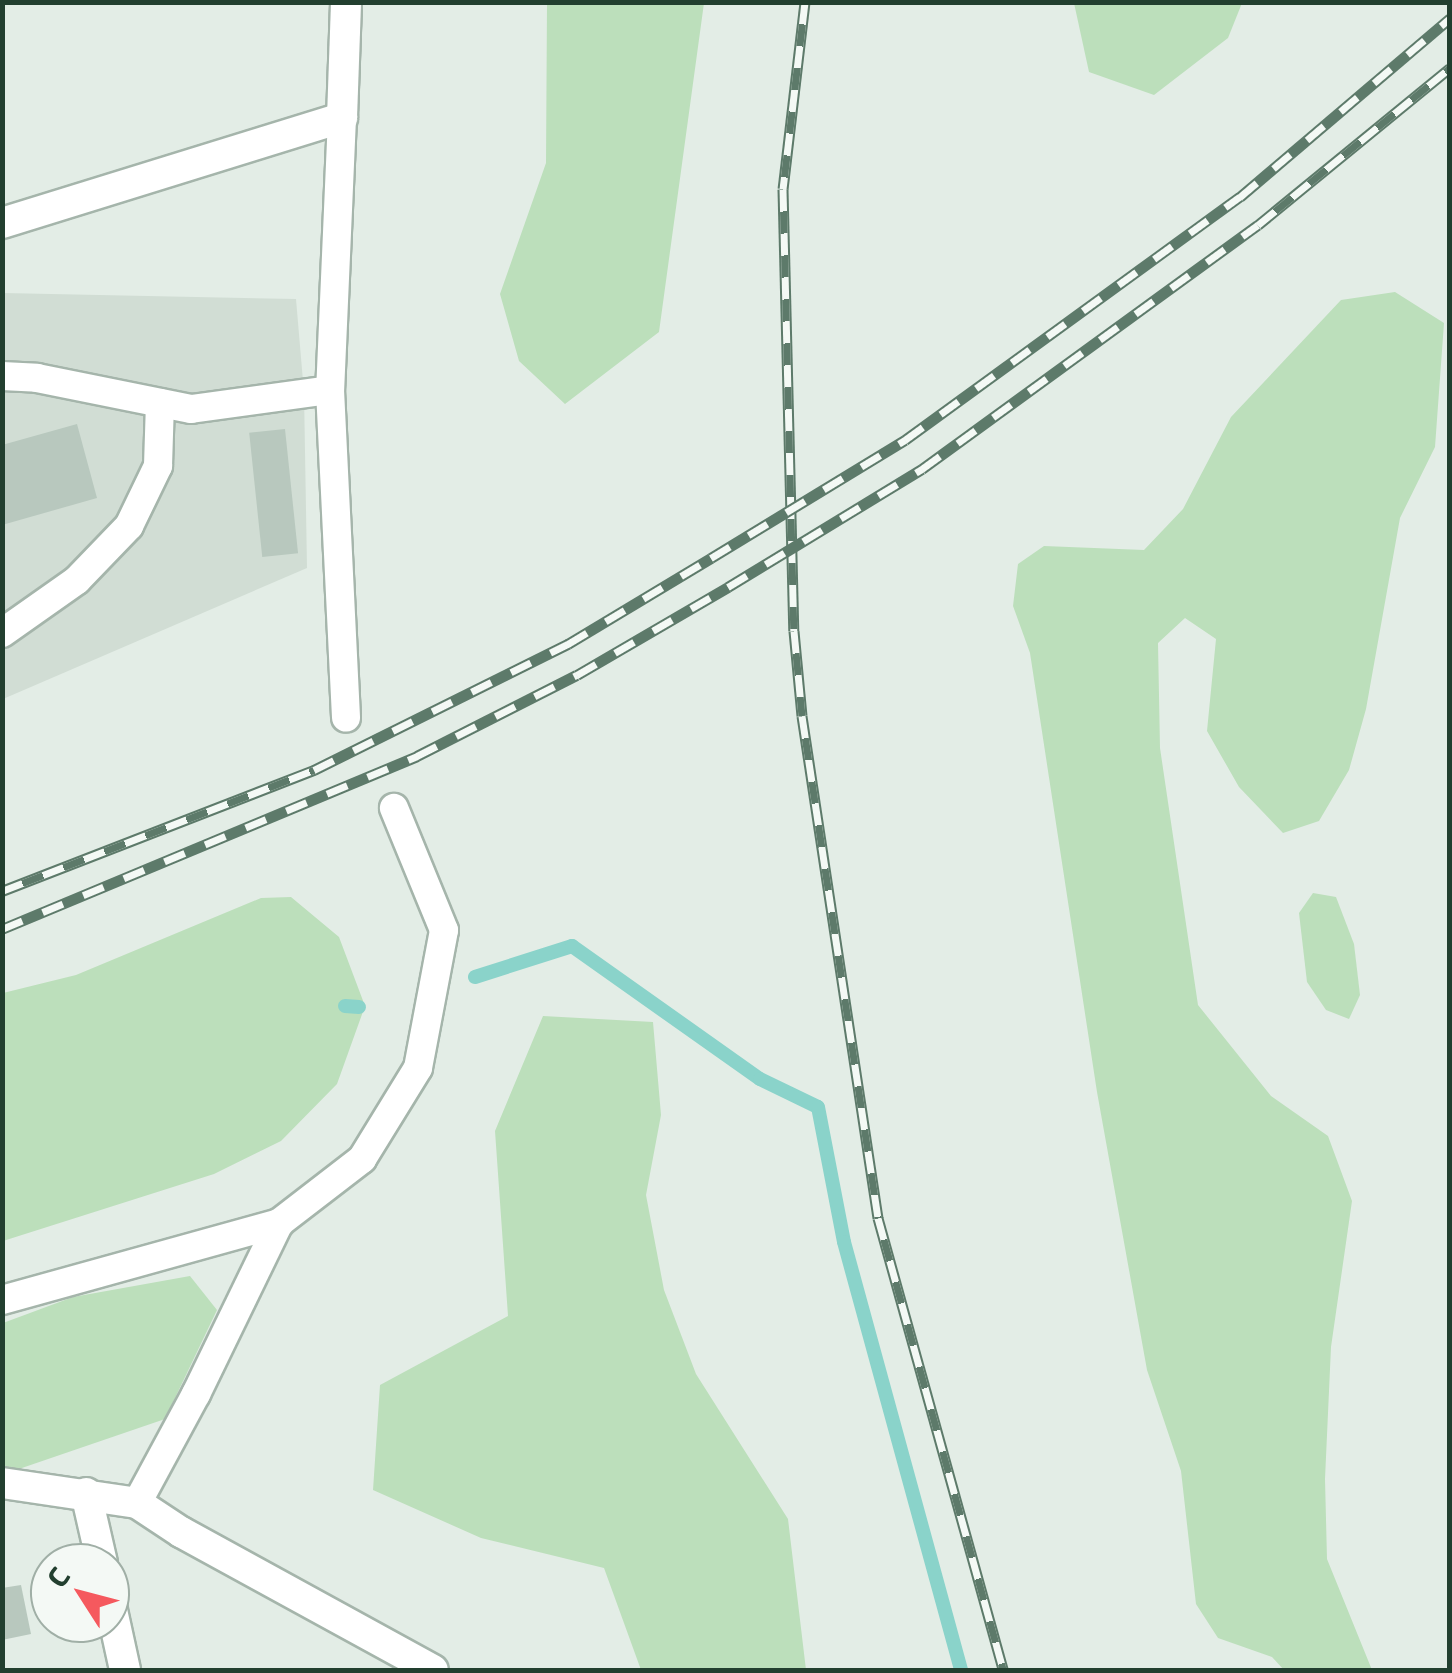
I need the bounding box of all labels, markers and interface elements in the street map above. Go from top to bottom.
north arrow [30,1543,130,1643]
text: С [39,1560,76,1593]

